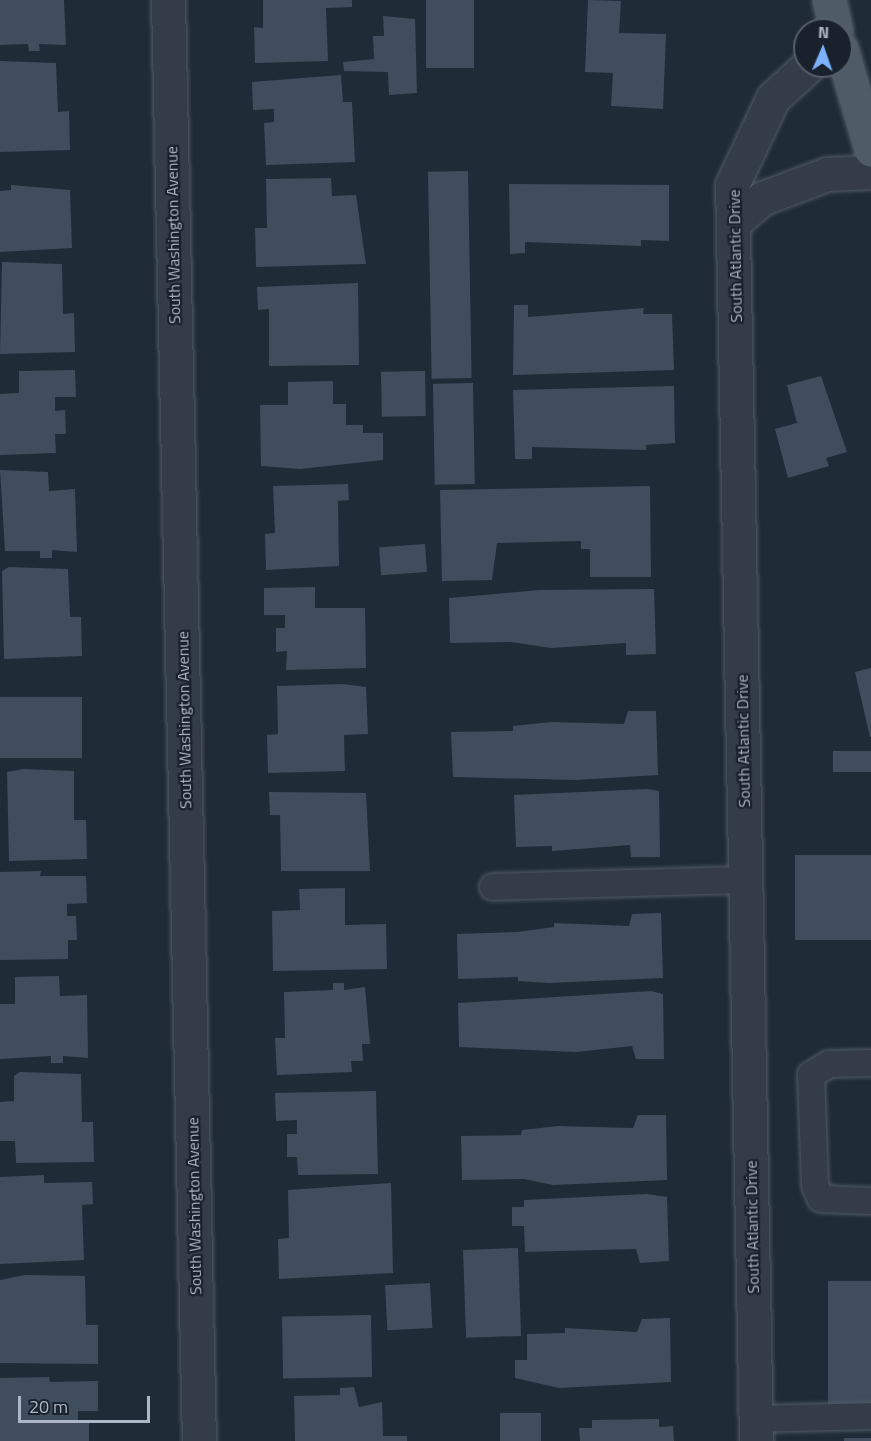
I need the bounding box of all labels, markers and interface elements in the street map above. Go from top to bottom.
north arrow [793,18,853,78]
text: N [818,20,830,44]
street label: South Washington Avenue [162,146,184,324]
street label: South Atlantic Drive [724,189,746,323]
street label: South Washington Avenue [173,631,195,809]
street label: South Atlantic Drive [732,674,754,808]
street label: South Washington Avenue [183,1117,205,1295]
street label: South Atlantic Drive [741,1160,763,1294]
scale bar [21,1384,153,1422]
text: 20 m [29,1393,68,1420]

